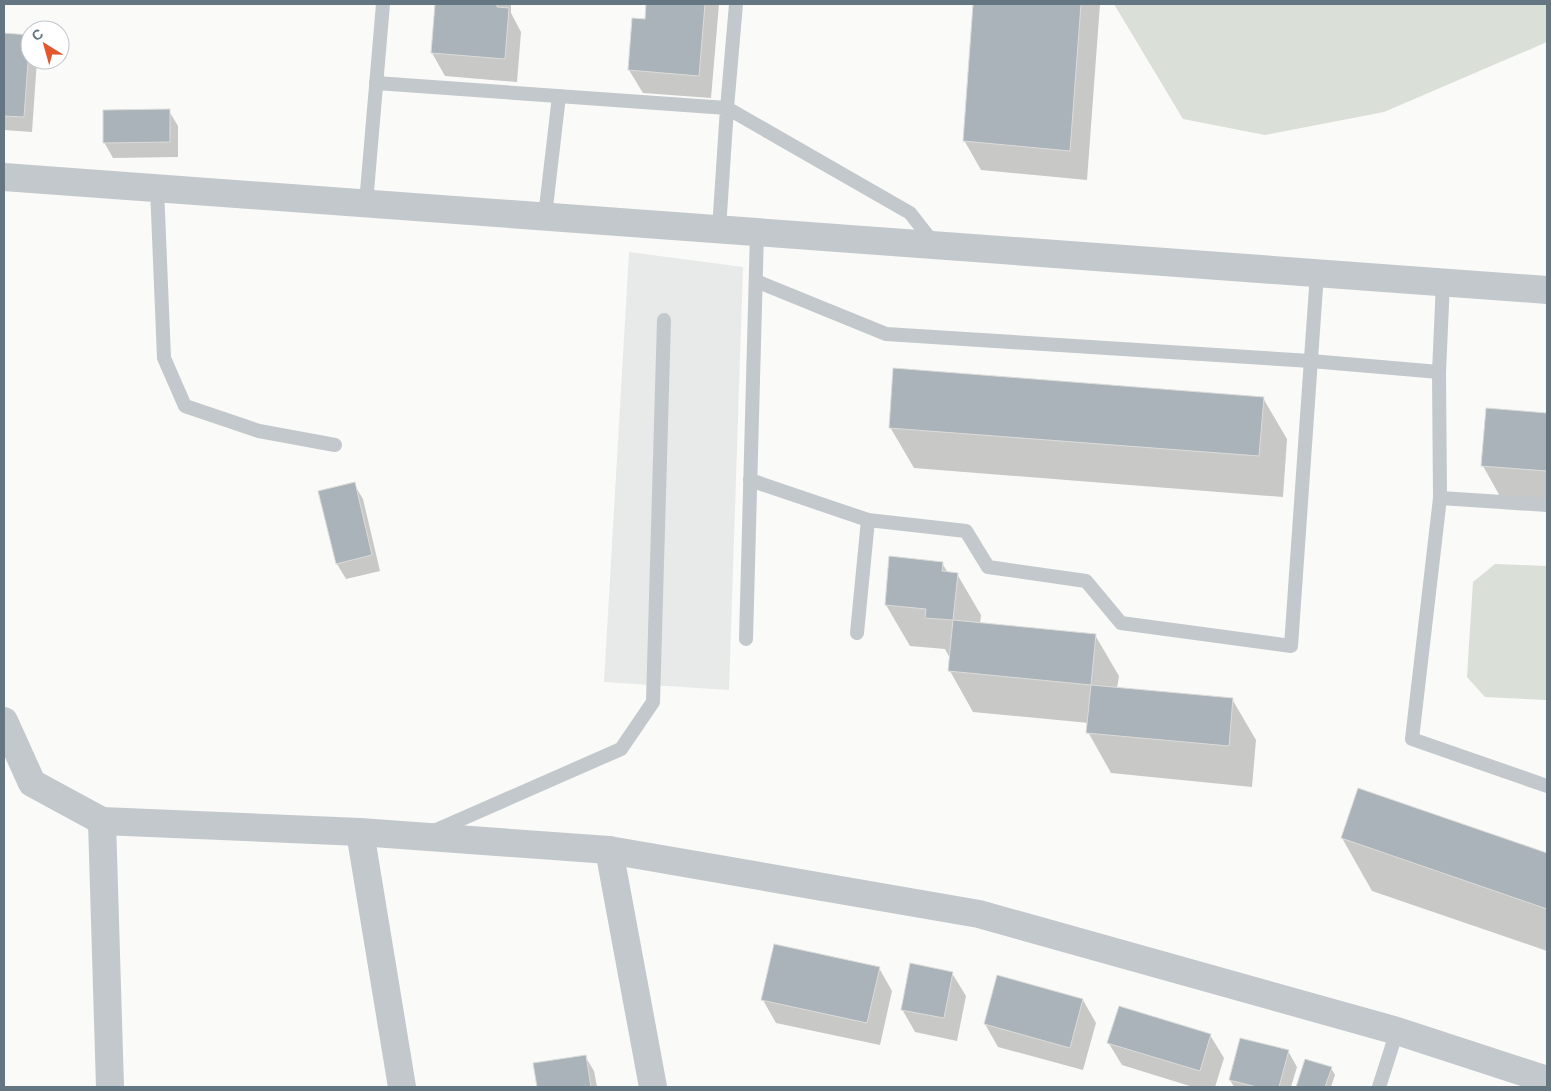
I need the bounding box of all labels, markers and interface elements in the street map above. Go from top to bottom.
north arrow [20,20,70,70]
text: С [28,25,46,44]

